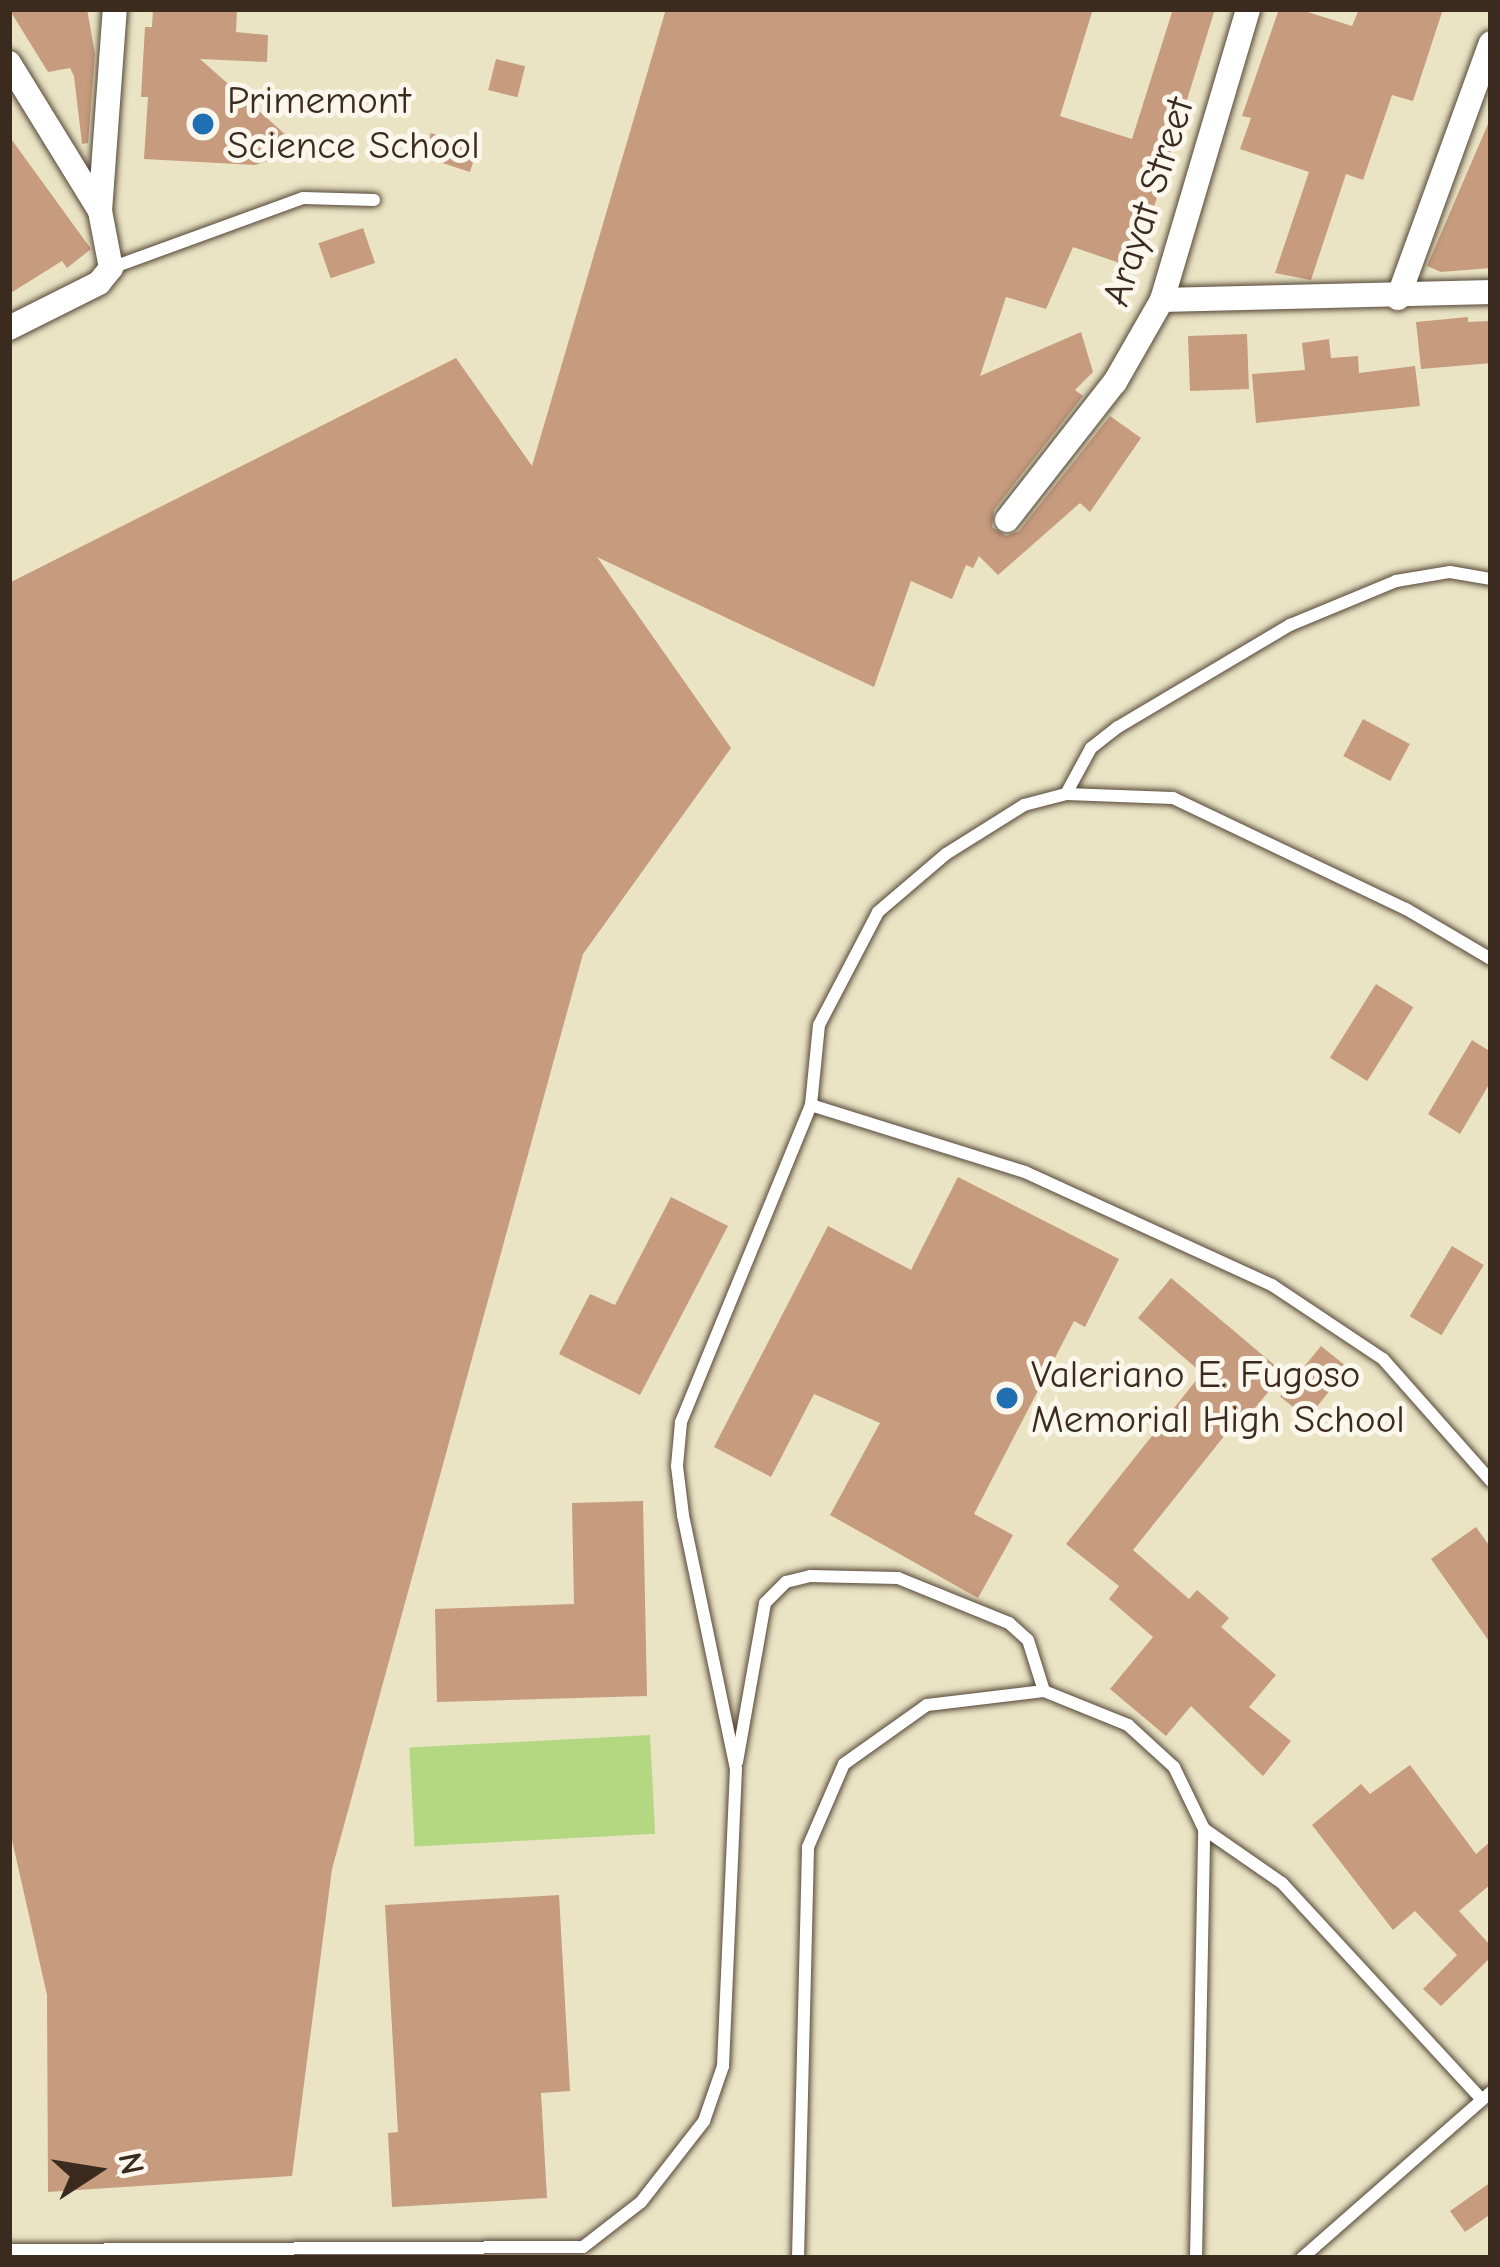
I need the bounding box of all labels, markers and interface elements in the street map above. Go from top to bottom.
place label: Primemont Science School [227,79,480,170]
street label: Arayat Street [1093,92,1205,312]
marker: Primemont Science School [190,111,216,137]
place label: Valeriano E. Fugoso Memorial High School [1031,1353,1405,1444]
marker: Valeriano E. Fugoso Memorial High School [994,1385,1020,1411]
north arrow [36,2111,156,2231]
text: N [110,2149,152,2178]

